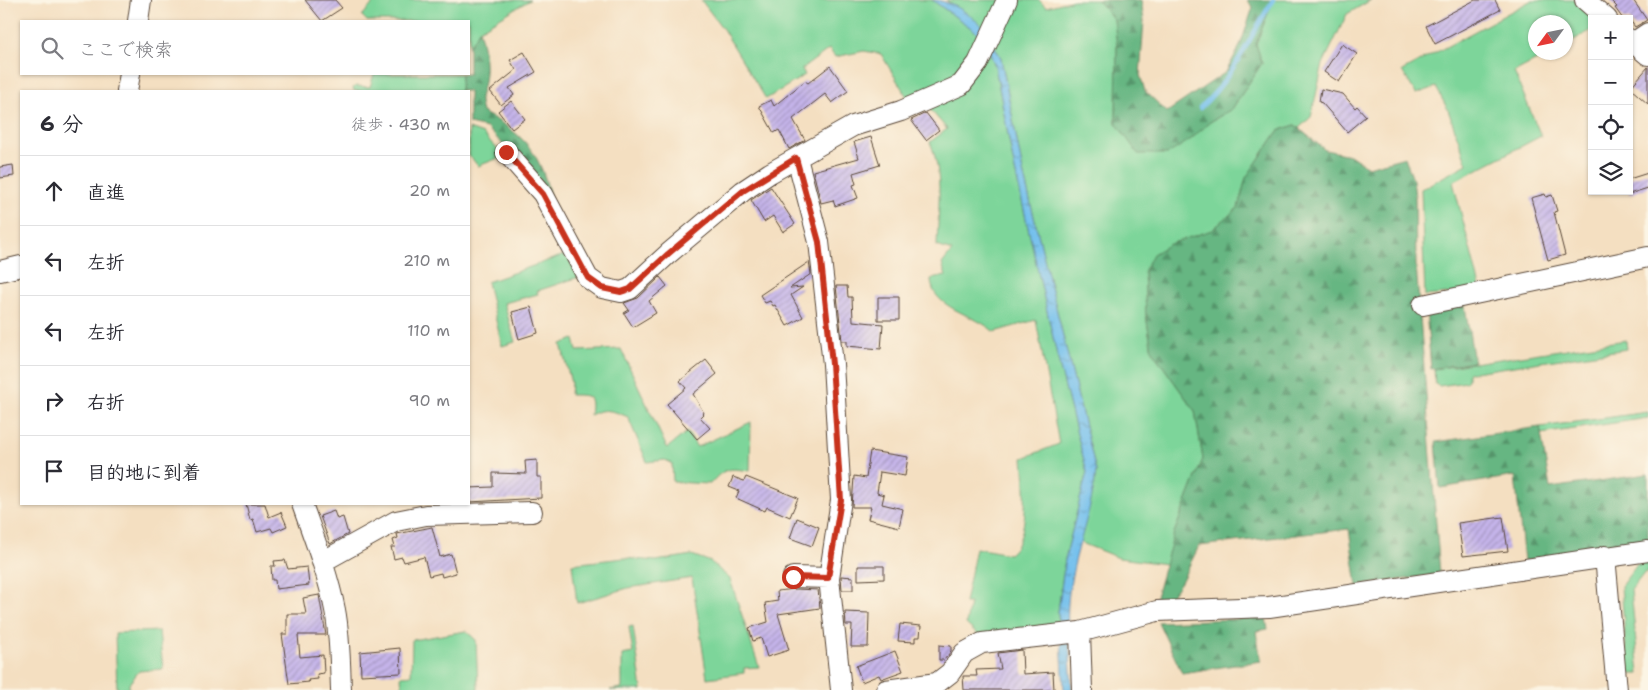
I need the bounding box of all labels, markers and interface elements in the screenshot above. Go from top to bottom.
north arrow [1528,15,1573,60]
map controls [1588,15,1633,195]
button: + [1588,15,1633,60]
search box [20,20,470,75]
icon: search [38,34,66,62]
text: ここで検索 [78,37,173,62]
button: − [1588,60,1633,105]
button: locate [1588,105,1633,150]
text: 6 分 [40,110,83,138]
text: 徒歩 · 430 m [351,114,450,135]
route end [495,141,518,164]
button: layers [1588,150,1633,195]
icon: ahead [40,177,68,205]
text: 直進 [87,180,125,205]
text: 20 m [409,180,450,201]
icon: left [40,247,68,275]
text: 左折 [87,250,125,275]
text: 210 m [403,250,450,271]
icon: left [40,317,68,345]
text: 左折 [87,320,125,345]
text: 110 m [407,320,450,341]
icon: right [40,387,68,415]
text: 右折 [87,390,125,415]
text: 90 m [409,390,450,411]
icon: arrive [40,457,68,485]
text: 目的地に到着 [87,460,201,485]
route start [782,566,805,589]

